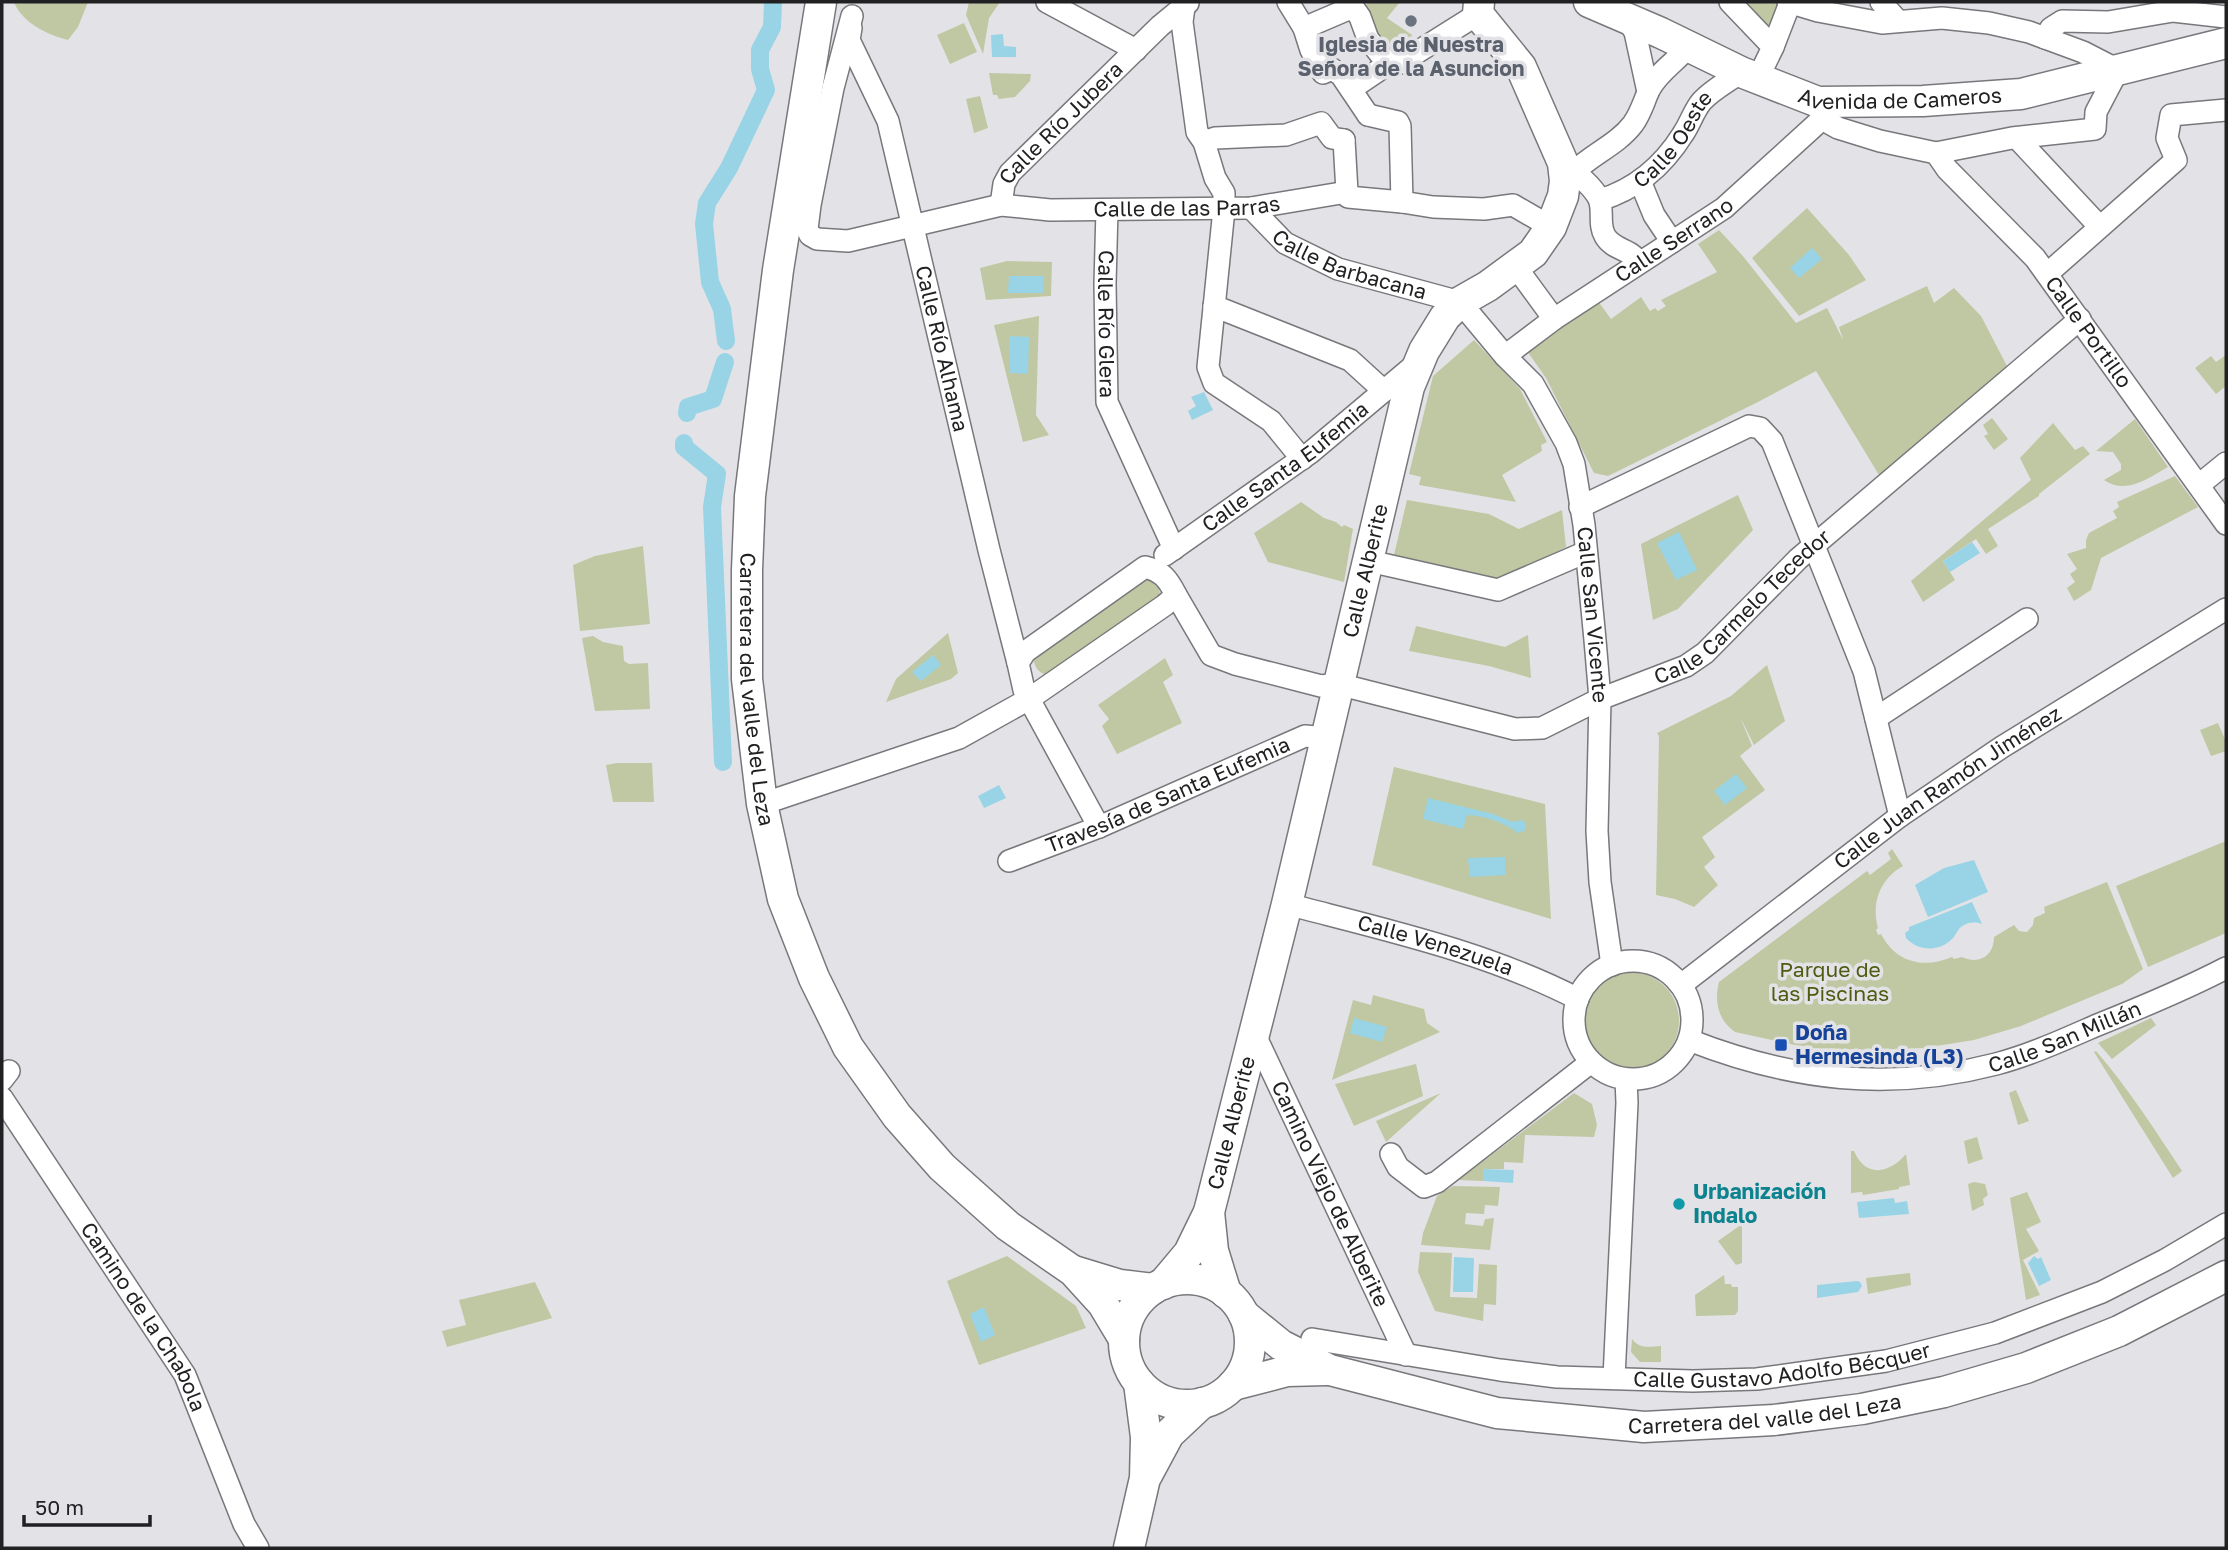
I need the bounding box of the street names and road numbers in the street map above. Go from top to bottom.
street label: Calle Río Jubera [993,56,1128,188]
street label: Avenida de Cameros [1795,81,2003,115]
street label: Calle Oeste [1628,84,1717,193]
street label: Calle de las Parras [1093,189,1282,222]
street label: Calle Serrano [1610,192,1738,288]
street label: Calle Barbacana [1267,223,1430,304]
street label: Calle Río Glera [1093,250,1121,398]
street label: Calle Río Alhama [910,263,975,434]
street label: Calle Portillo [2040,271,2138,393]
street label: Calle Santa Eufemia [1196,396,1373,537]
street label: Calle Alberite [1336,501,1393,640]
street label: Calle Carmelo Tecedor [1650,523,1835,689]
street label: Calle San Vicente [1572,525,1614,704]
street label: Carretera del valle del Leza [735,552,780,828]
street label: Calle Juan Ramón Jiménez [1828,700,2066,874]
street label: Travesía de Santa Eufemia [1042,730,1294,858]
street label: Calle Venezuela [1355,909,1517,981]
street label: Calle San Millán [1985,995,2145,1078]
street label: Calle Alberite [1201,1053,1260,1192]
street label: Camino Viejo de Alberite [1266,1076,1395,1311]
street label: Camino de la Chabola [76,1217,212,1415]
street label: Calle Gustavo Adolfo Bécquer [1633,1336,1933,1393]
street label: Carretera del valle del Leza [1627,1387,1903,1439]

